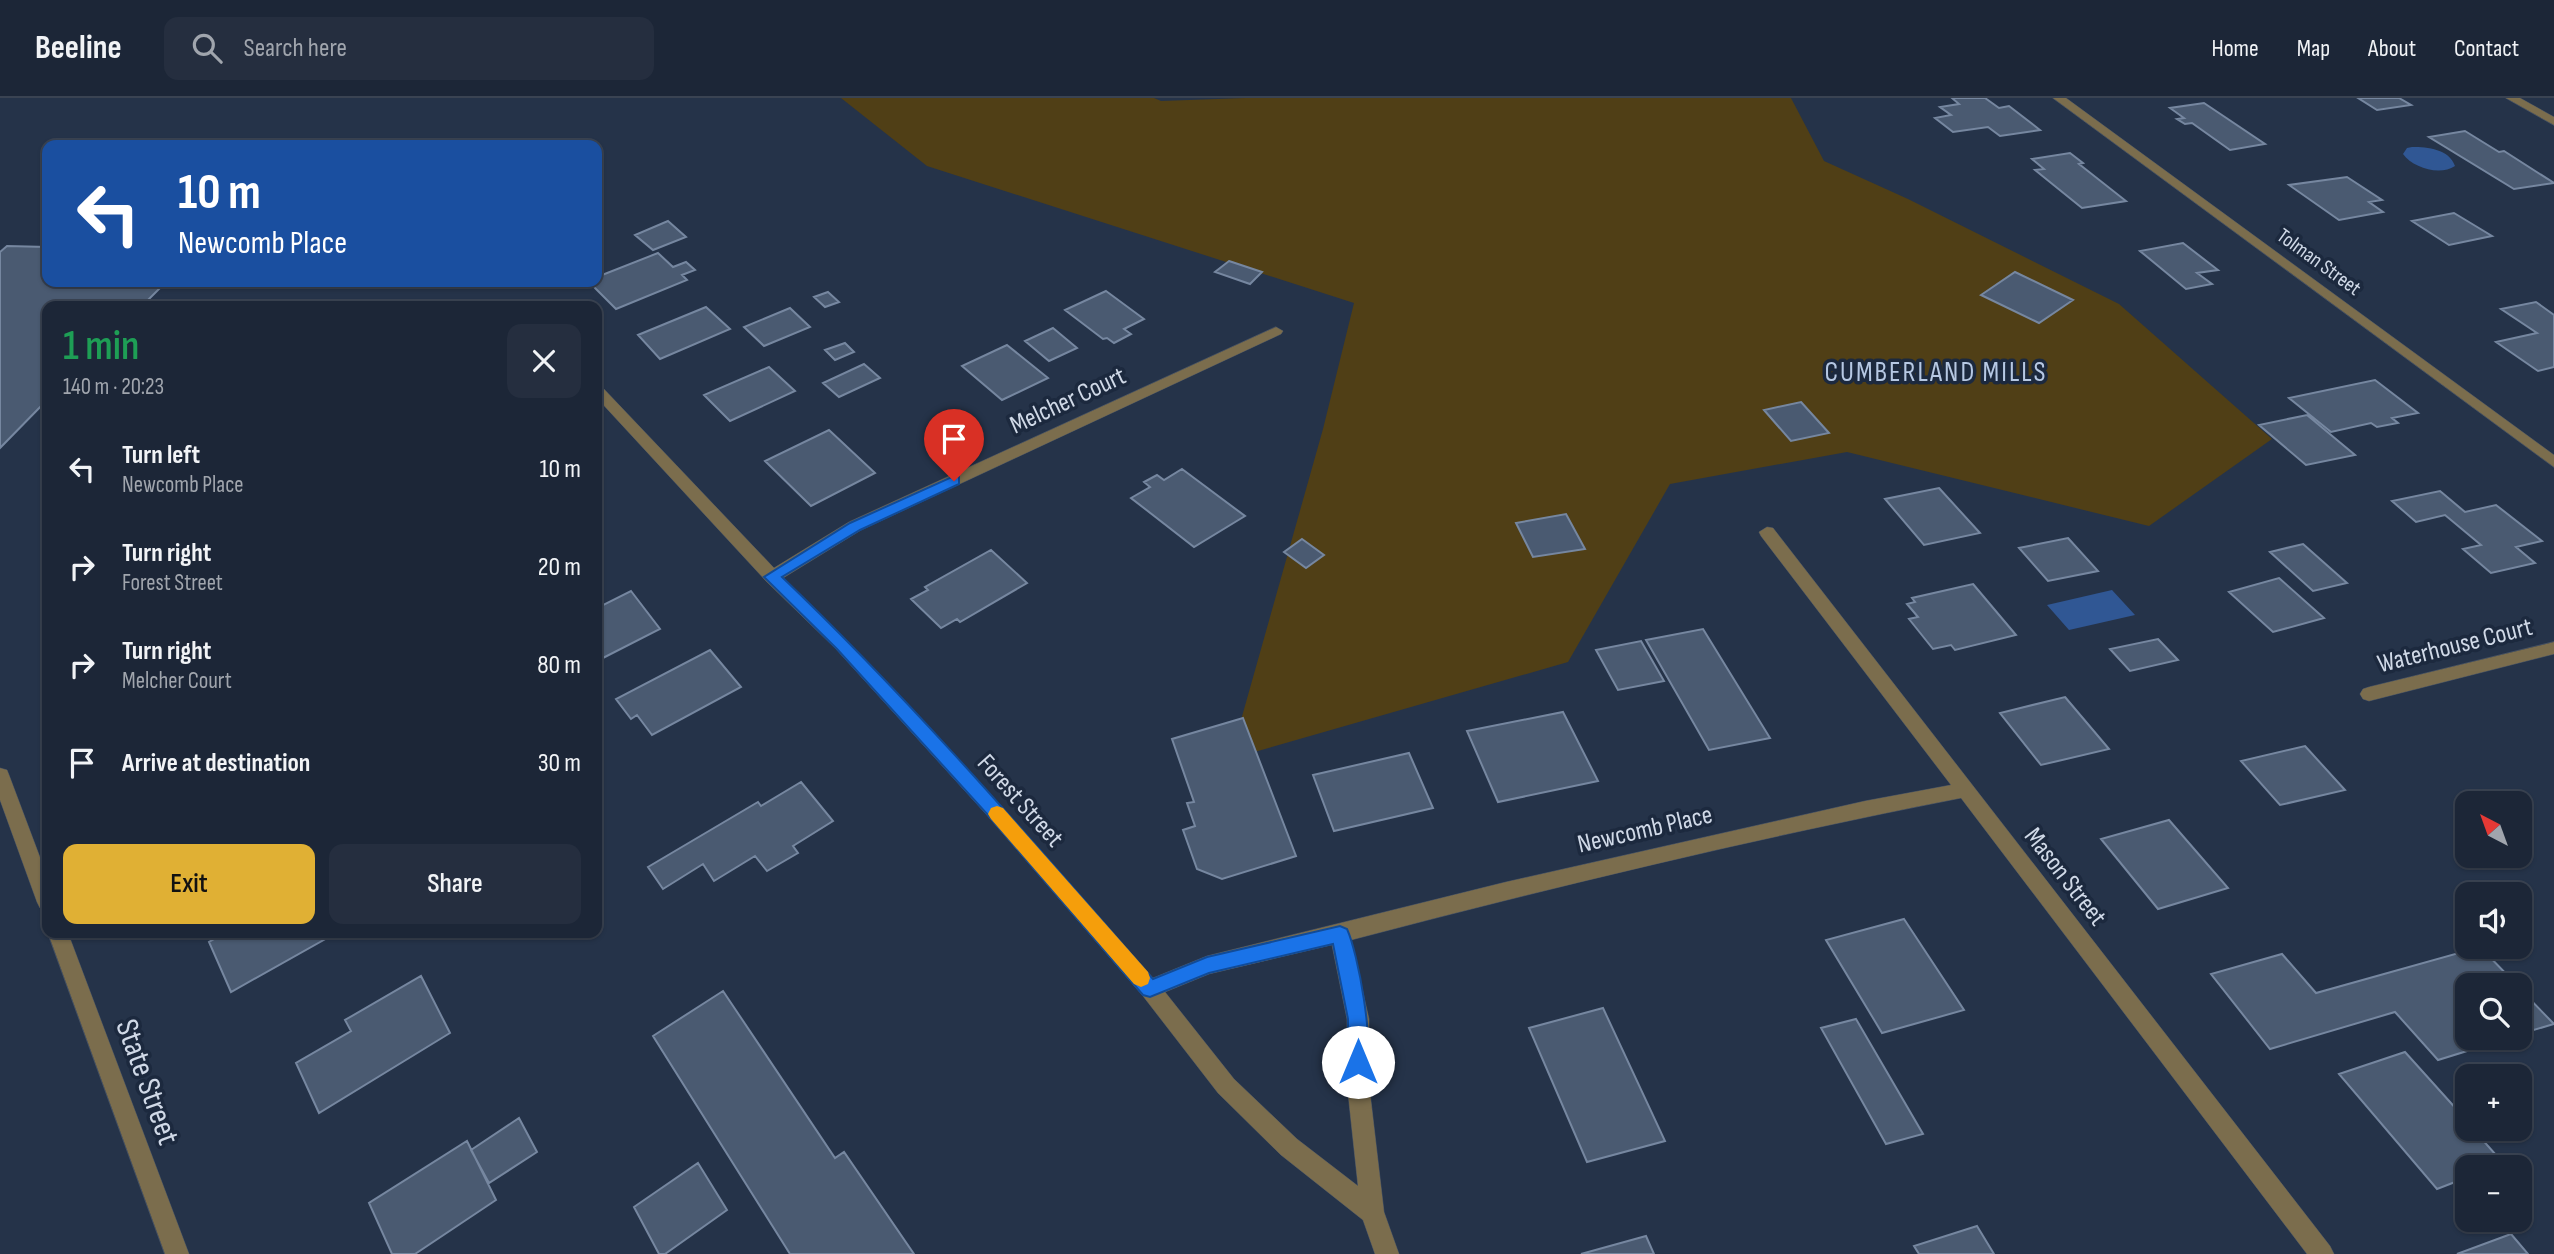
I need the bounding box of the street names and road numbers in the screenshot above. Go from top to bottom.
street label: Tolman Street [2272,223,2366,301]
street label: Melcher Court [1005,361,1131,441]
street label: Waterhouse Court [2374,612,2536,680]
street label: Forest Street [970,748,1070,854]
street label: Newcomb Place [1575,799,1715,861]
street label: Mason Street [2017,822,2113,932]
street label: State Street [106,1014,188,1150]

